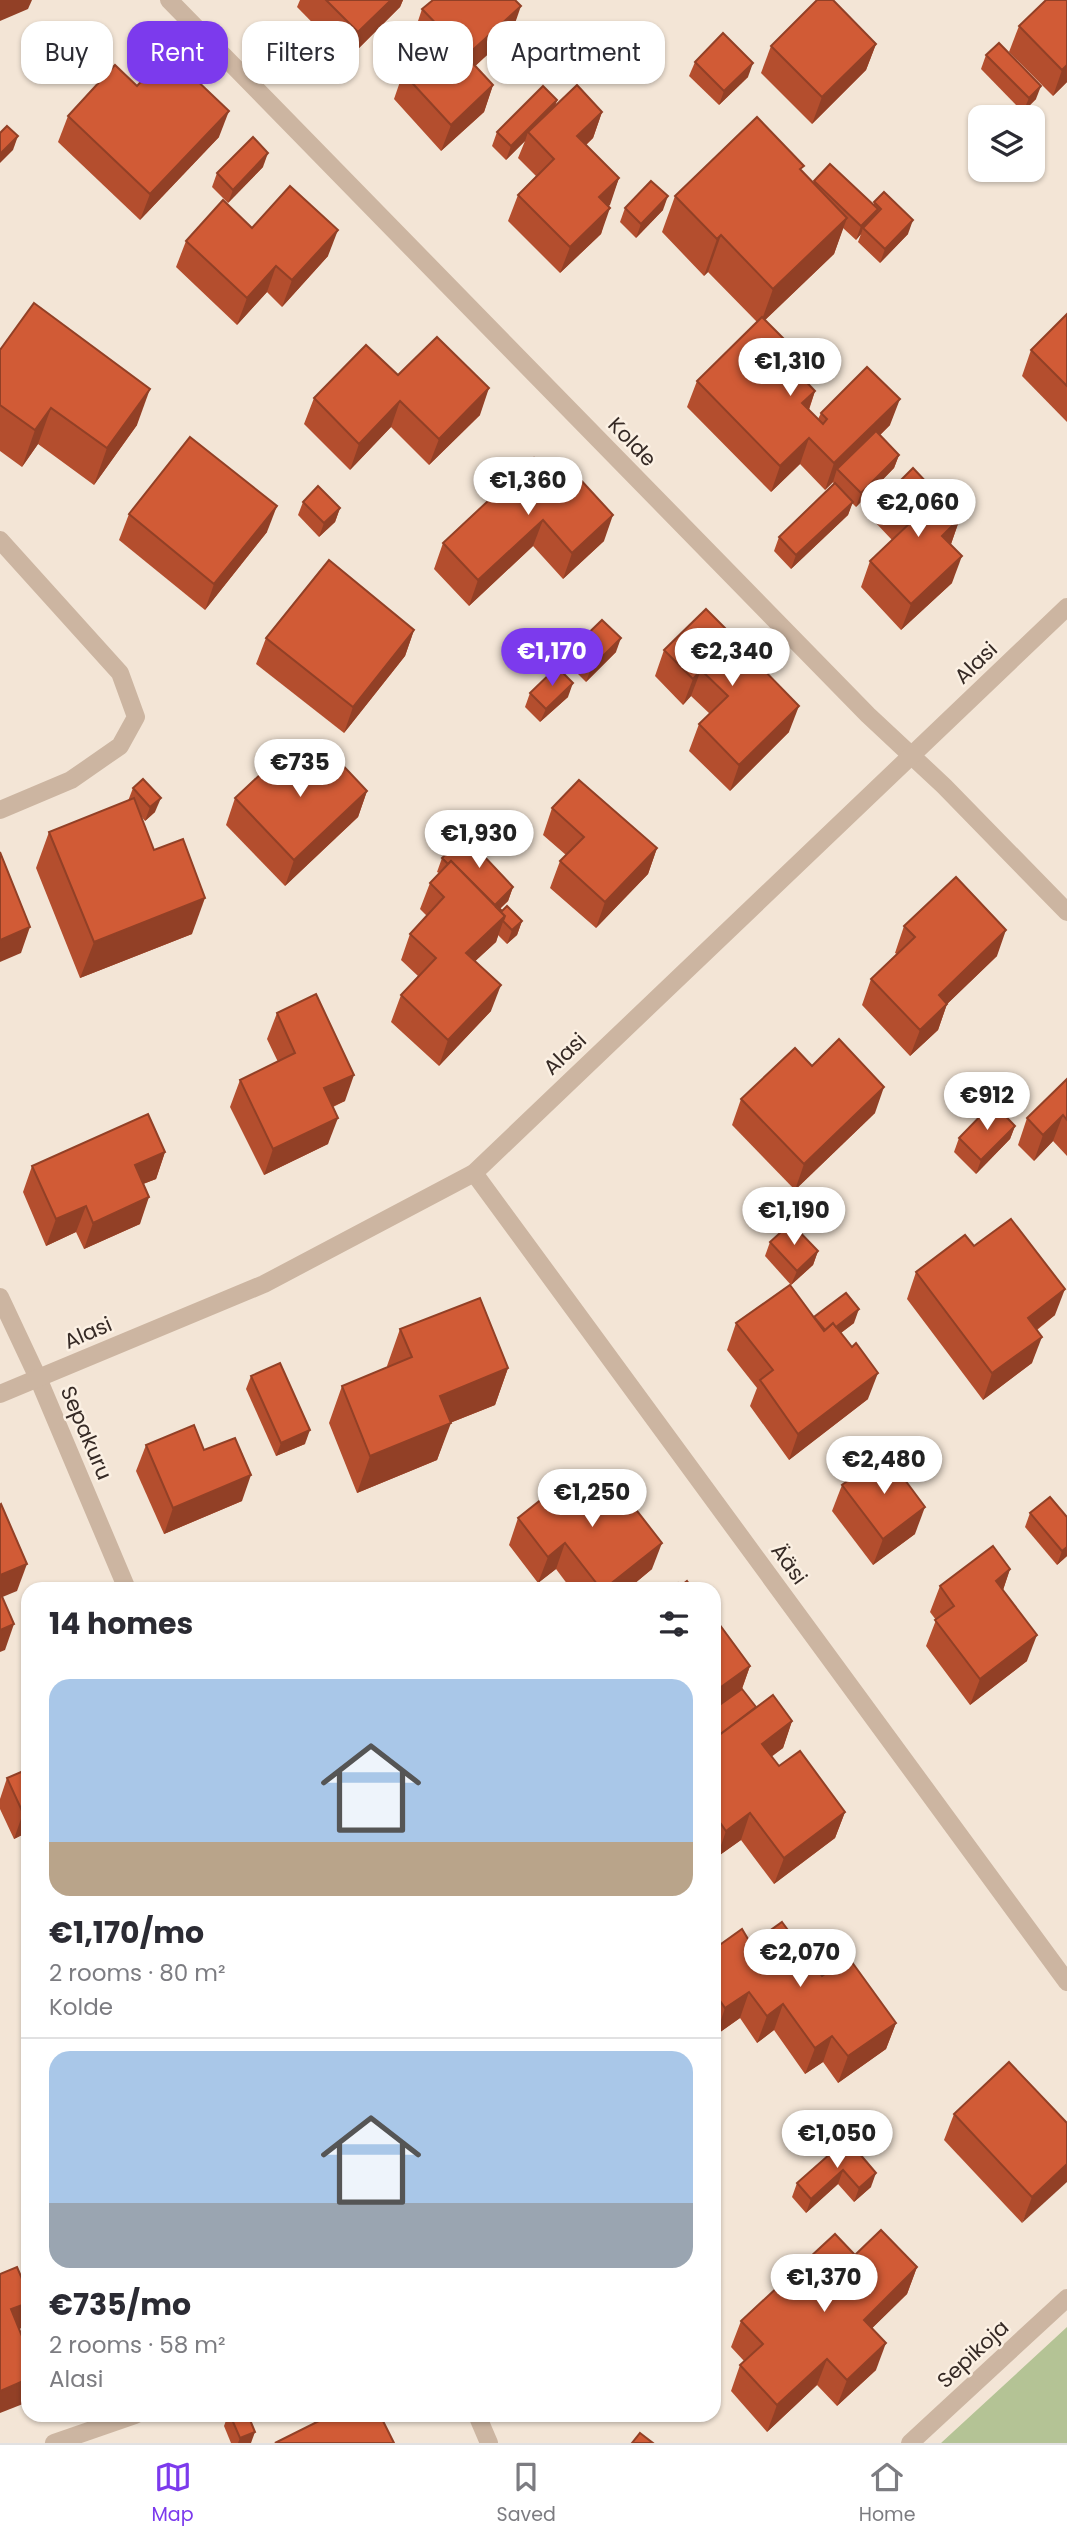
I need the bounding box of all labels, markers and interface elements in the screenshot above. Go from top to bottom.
chip: Buy [21,21,113,84]
chip: Rent [127,21,228,84]
chip: Filters [242,21,359,84]
chip: New [373,21,473,84]
chip: Apartment [487,21,665,84]
map controls [968,105,1045,182]
button: layers [968,105,1045,182]
pin: €1,310 [733,338,847,398]
text: €1,310 [754,345,826,377]
street label: Kolde [602,411,663,473]
pin: €1,360 [471,458,585,517]
text: €1,360 [489,464,567,496]
pin: €2,060 [861,480,975,539]
text: €2,060 [877,486,959,518]
pin: €1,170 [495,628,609,688]
pin: €2,340 [675,628,789,688]
text: €1,170 [517,635,587,667]
text: €2,340 [691,635,773,667]
street label: Alasi [948,635,1004,690]
pin: €735 [259,740,341,799]
text: €735 [270,746,330,778]
pin: €1,930 [422,810,536,870]
text: €1,930 [441,817,517,849]
street label: Alasi [537,1026,593,1081]
pin: €912 [946,1072,1028,1132]
text: €912 [960,1079,1014,1111]
pin: €1,190 [737,1188,851,1247]
text: €1,190 [758,1194,830,1226]
street label: Alasi [59,1309,116,1356]
street label: Sepakuru [54,1381,119,1484]
pin: €2,480 [827,1436,941,1496]
text: €2,480 [842,1443,926,1475]
pin: €1,250 [535,1470,649,1529]
text: €1,250 [554,1476,630,1508]
street label: Ääsi [765,1537,814,1590]
text: 14 homes [49,1602,193,1645]
icon: filters [655,1605,693,1643]
icon: home [308,1725,434,1851]
text: €1,170/mo [49,1911,204,1954]
pin: €2,070 [743,1930,857,1989]
text: €2,070 [760,1936,840,1968]
text: 2 rooms · 80 m² [49,1957,226,1989]
text: Kolde [49,1991,113,2023]
icon: home [308,2097,434,2223]
pin: €1,050 [780,2110,894,2170]
text: €1,050 [798,2117,876,2149]
pin: €1,370 [767,2254,881,2314]
text: €1,370 [787,2261,861,2293]
text: €735/mo [49,2283,191,2326]
street label: Sepikoja [930,2313,1015,2394]
text: 2 rooms · 58 m² [49,2329,226,2361]
text: Alasi [49,2363,103,2395]
tab: Map [151,2458,194,2529]
tab: Saved [497,2458,556,2529]
tab: Home [859,2458,915,2529]

